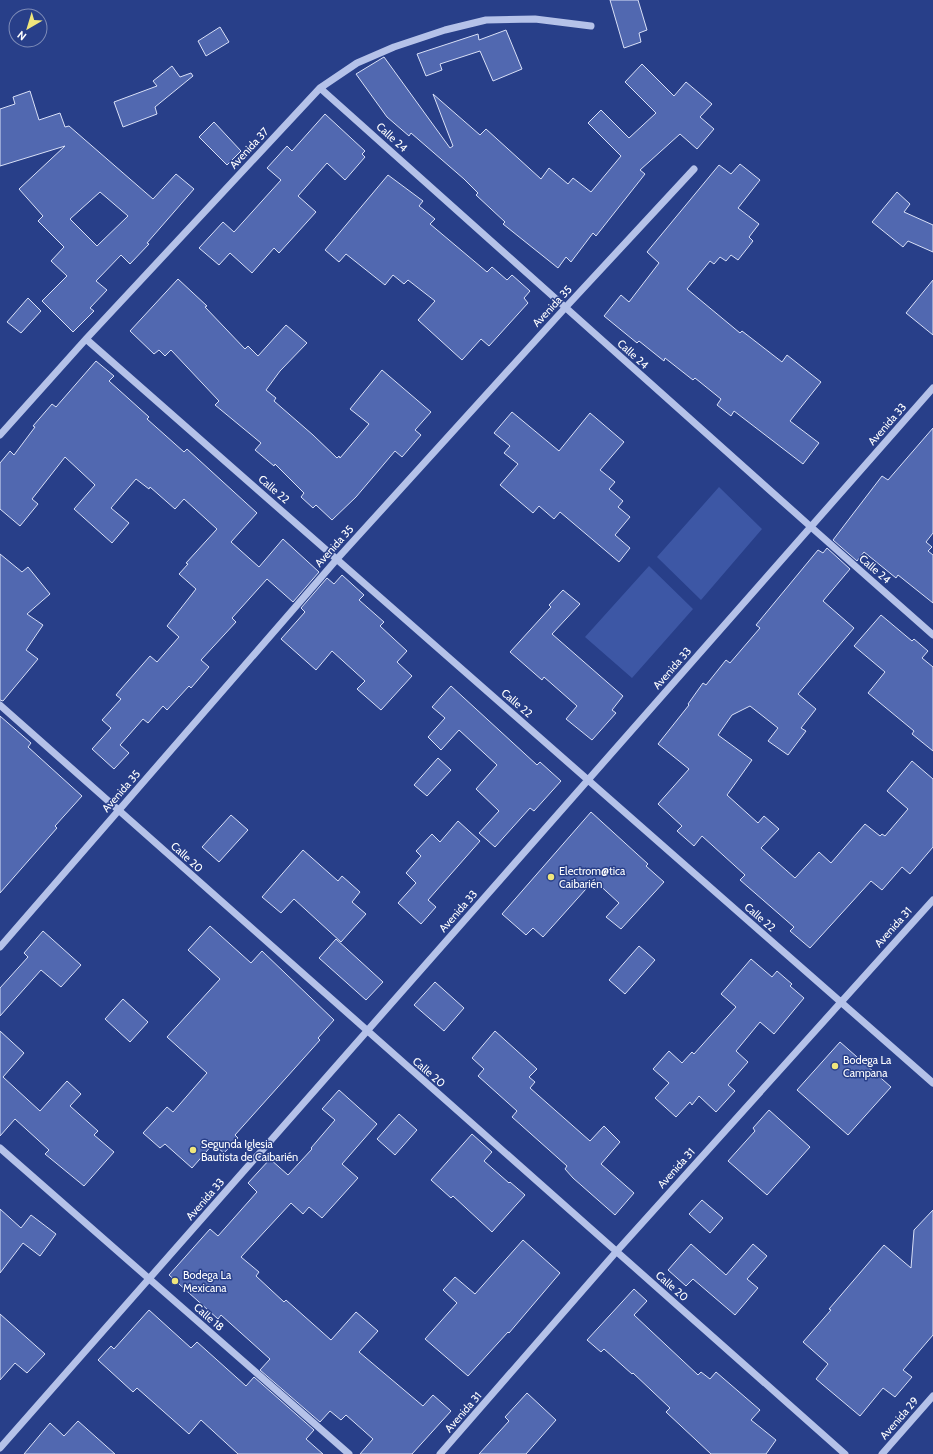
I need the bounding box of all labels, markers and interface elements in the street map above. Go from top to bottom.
north arrow [8,8,48,48]
text: N [14,28,29,44]
street label: Calle 24 [373,119,411,155]
street label: Avenida 37 [226,124,272,171]
street label: Avenida 35 [529,282,575,330]
street label: Calle 24 [614,336,652,372]
street label: Avenida 33 [865,400,909,448]
street label: Calle 22 [256,472,293,507]
street label: Avenida 35 [312,522,356,570]
street label: Calle 24 [856,551,894,587]
street label: Avenida 33 [650,644,694,692]
street label: Calle 22 [499,686,536,721]
street label: Avenida 35 [99,767,143,815]
street label: Calle 20 [168,839,206,875]
place label: Electrom@tica Caibarién [559,864,626,891]
marker: Electrom@tica Caibarién [546,872,556,882]
street label: Avenida 33 [436,887,480,935]
street label: Calle 22 [742,900,779,935]
street label: Avenida 31 [871,904,915,950]
place label: Bodega La Campana [843,1053,892,1080]
street label: Calle 20 [410,1054,448,1090]
marker: Bodega La Campana [830,1061,840,1071]
place label: Segunda Iglesia Bautista de Caibarién [201,1137,298,1164]
marker: Segunda Iglesia Bautista de Caibarién [188,1145,198,1155]
street label: Avenida 31 [654,1145,698,1191]
street label: Avenida 33 [183,1175,227,1223]
place label: Bodega La Mexicana [183,1268,232,1295]
street label: Calle 20 [653,1268,691,1304]
marker: Bodega La Mexicana [170,1276,180,1286]
street label: Calle 18 [191,1300,227,1334]
street label: Avenida 31 [442,1389,484,1435]
street label: Avenida 29 [877,1394,921,1442]

